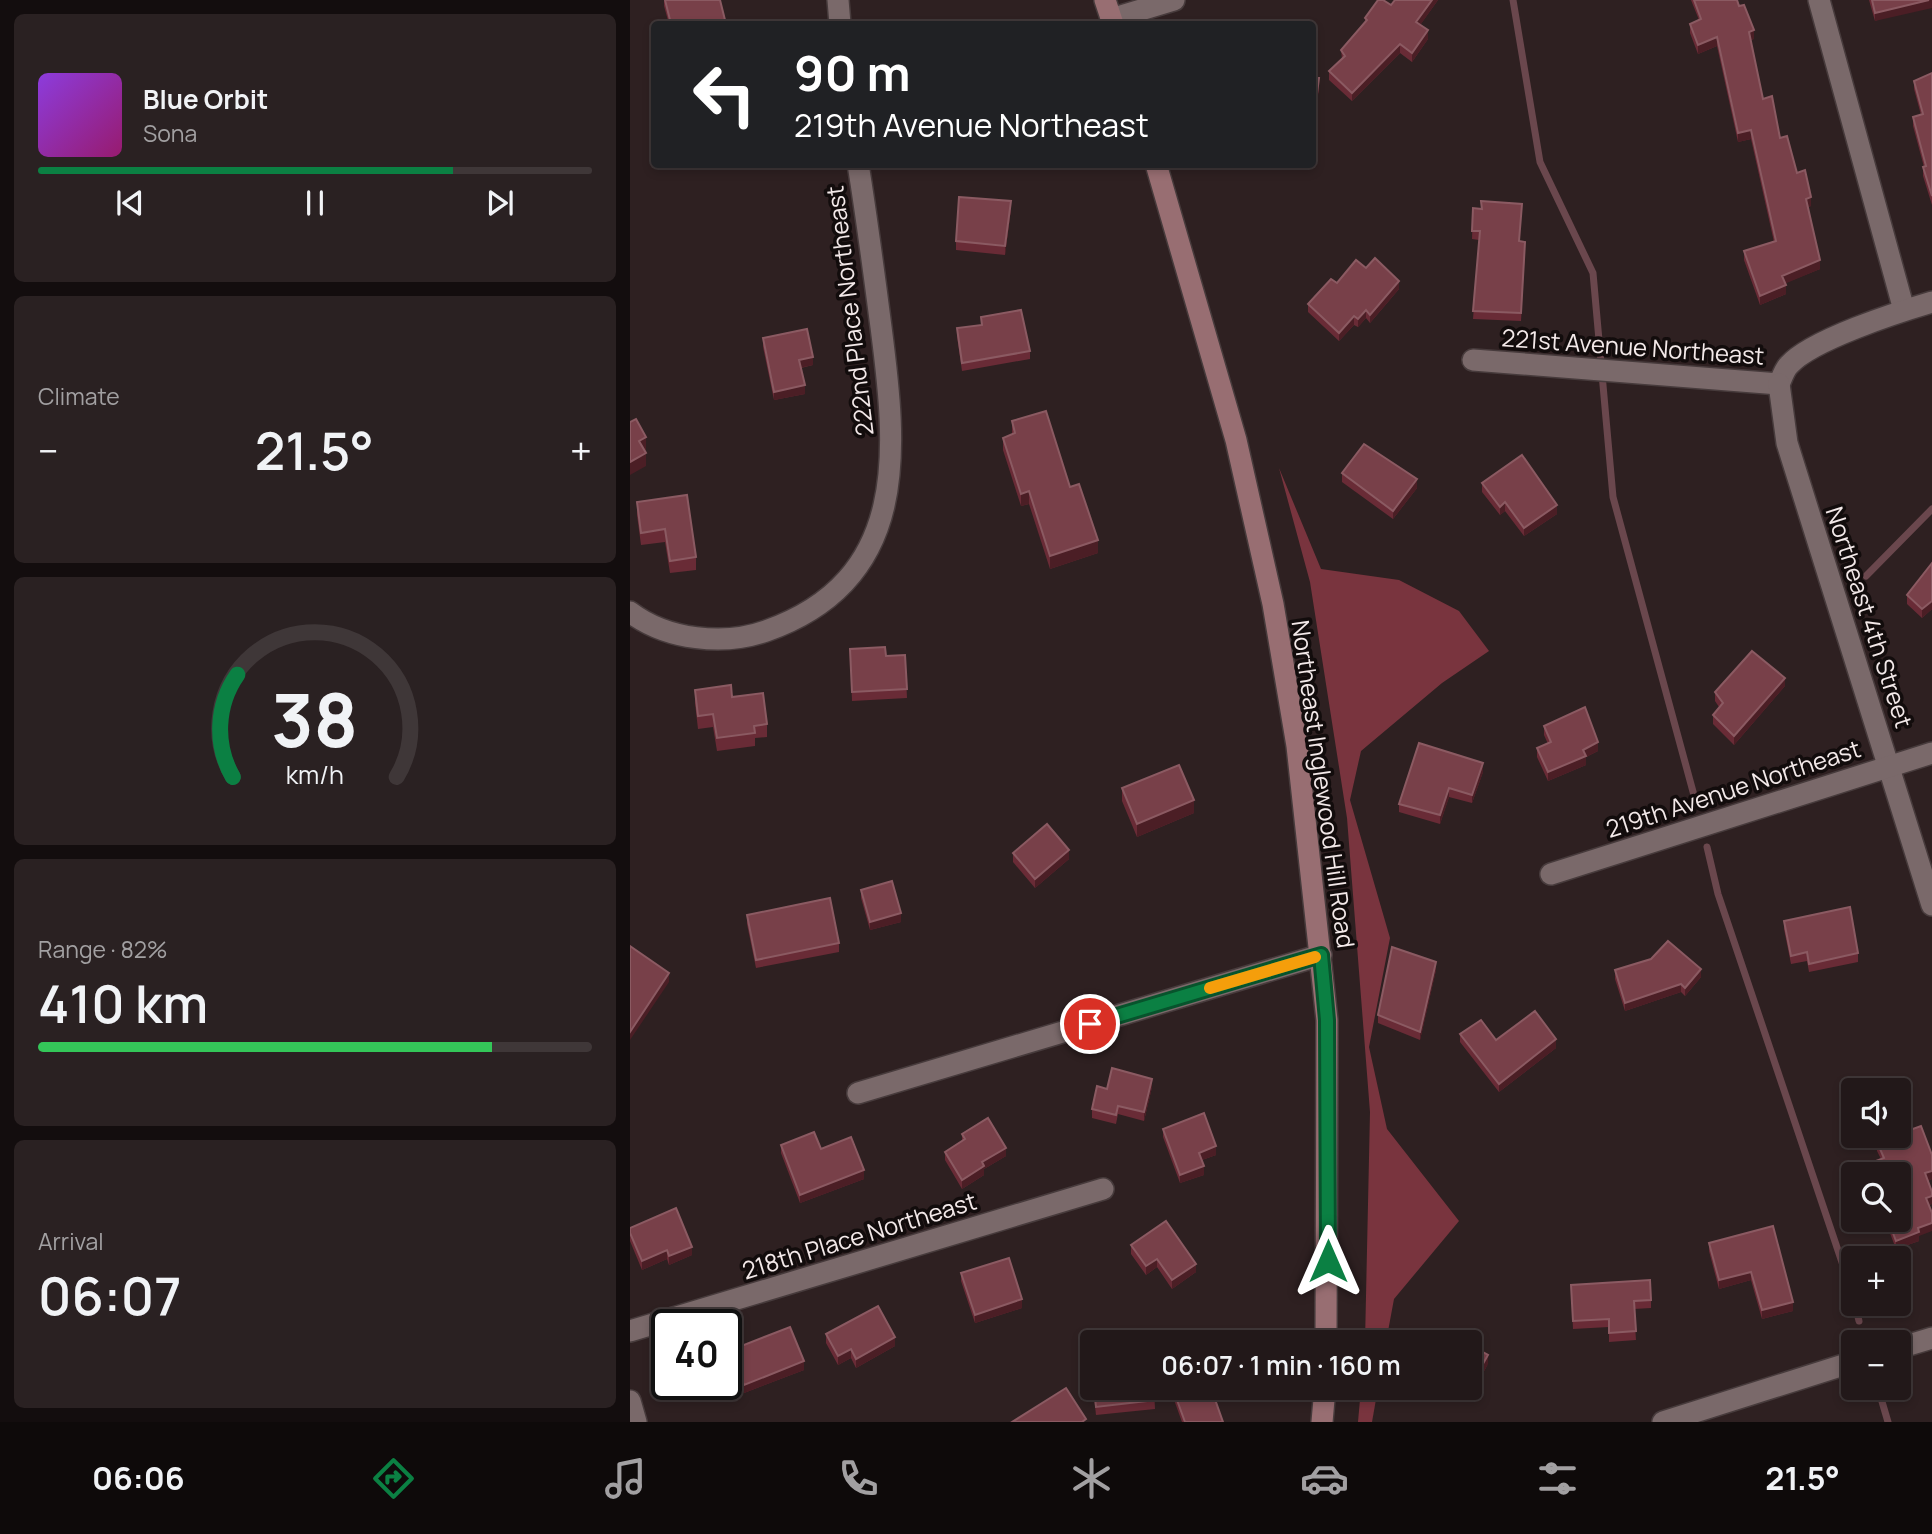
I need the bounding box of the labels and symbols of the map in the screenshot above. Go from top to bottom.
street label: 222nd Place Northeast [817,184,881,438]
street label: 221st Avenue Northeast [1501,320,1765,372]
street label: Northeast 4th Street [1819,502,1921,732]
street label: Northeast Inglewood Hill Road [1285,618,1363,950]
street label: 219th Avenue Northeast [1601,731,1865,845]
pin [1060,994,1120,1054]
street label: 218th Place Northeast [738,1184,980,1286]
position arrow [1291,1224,1365,1298]
speed limit sign: 40 [651,1309,742,1400]

